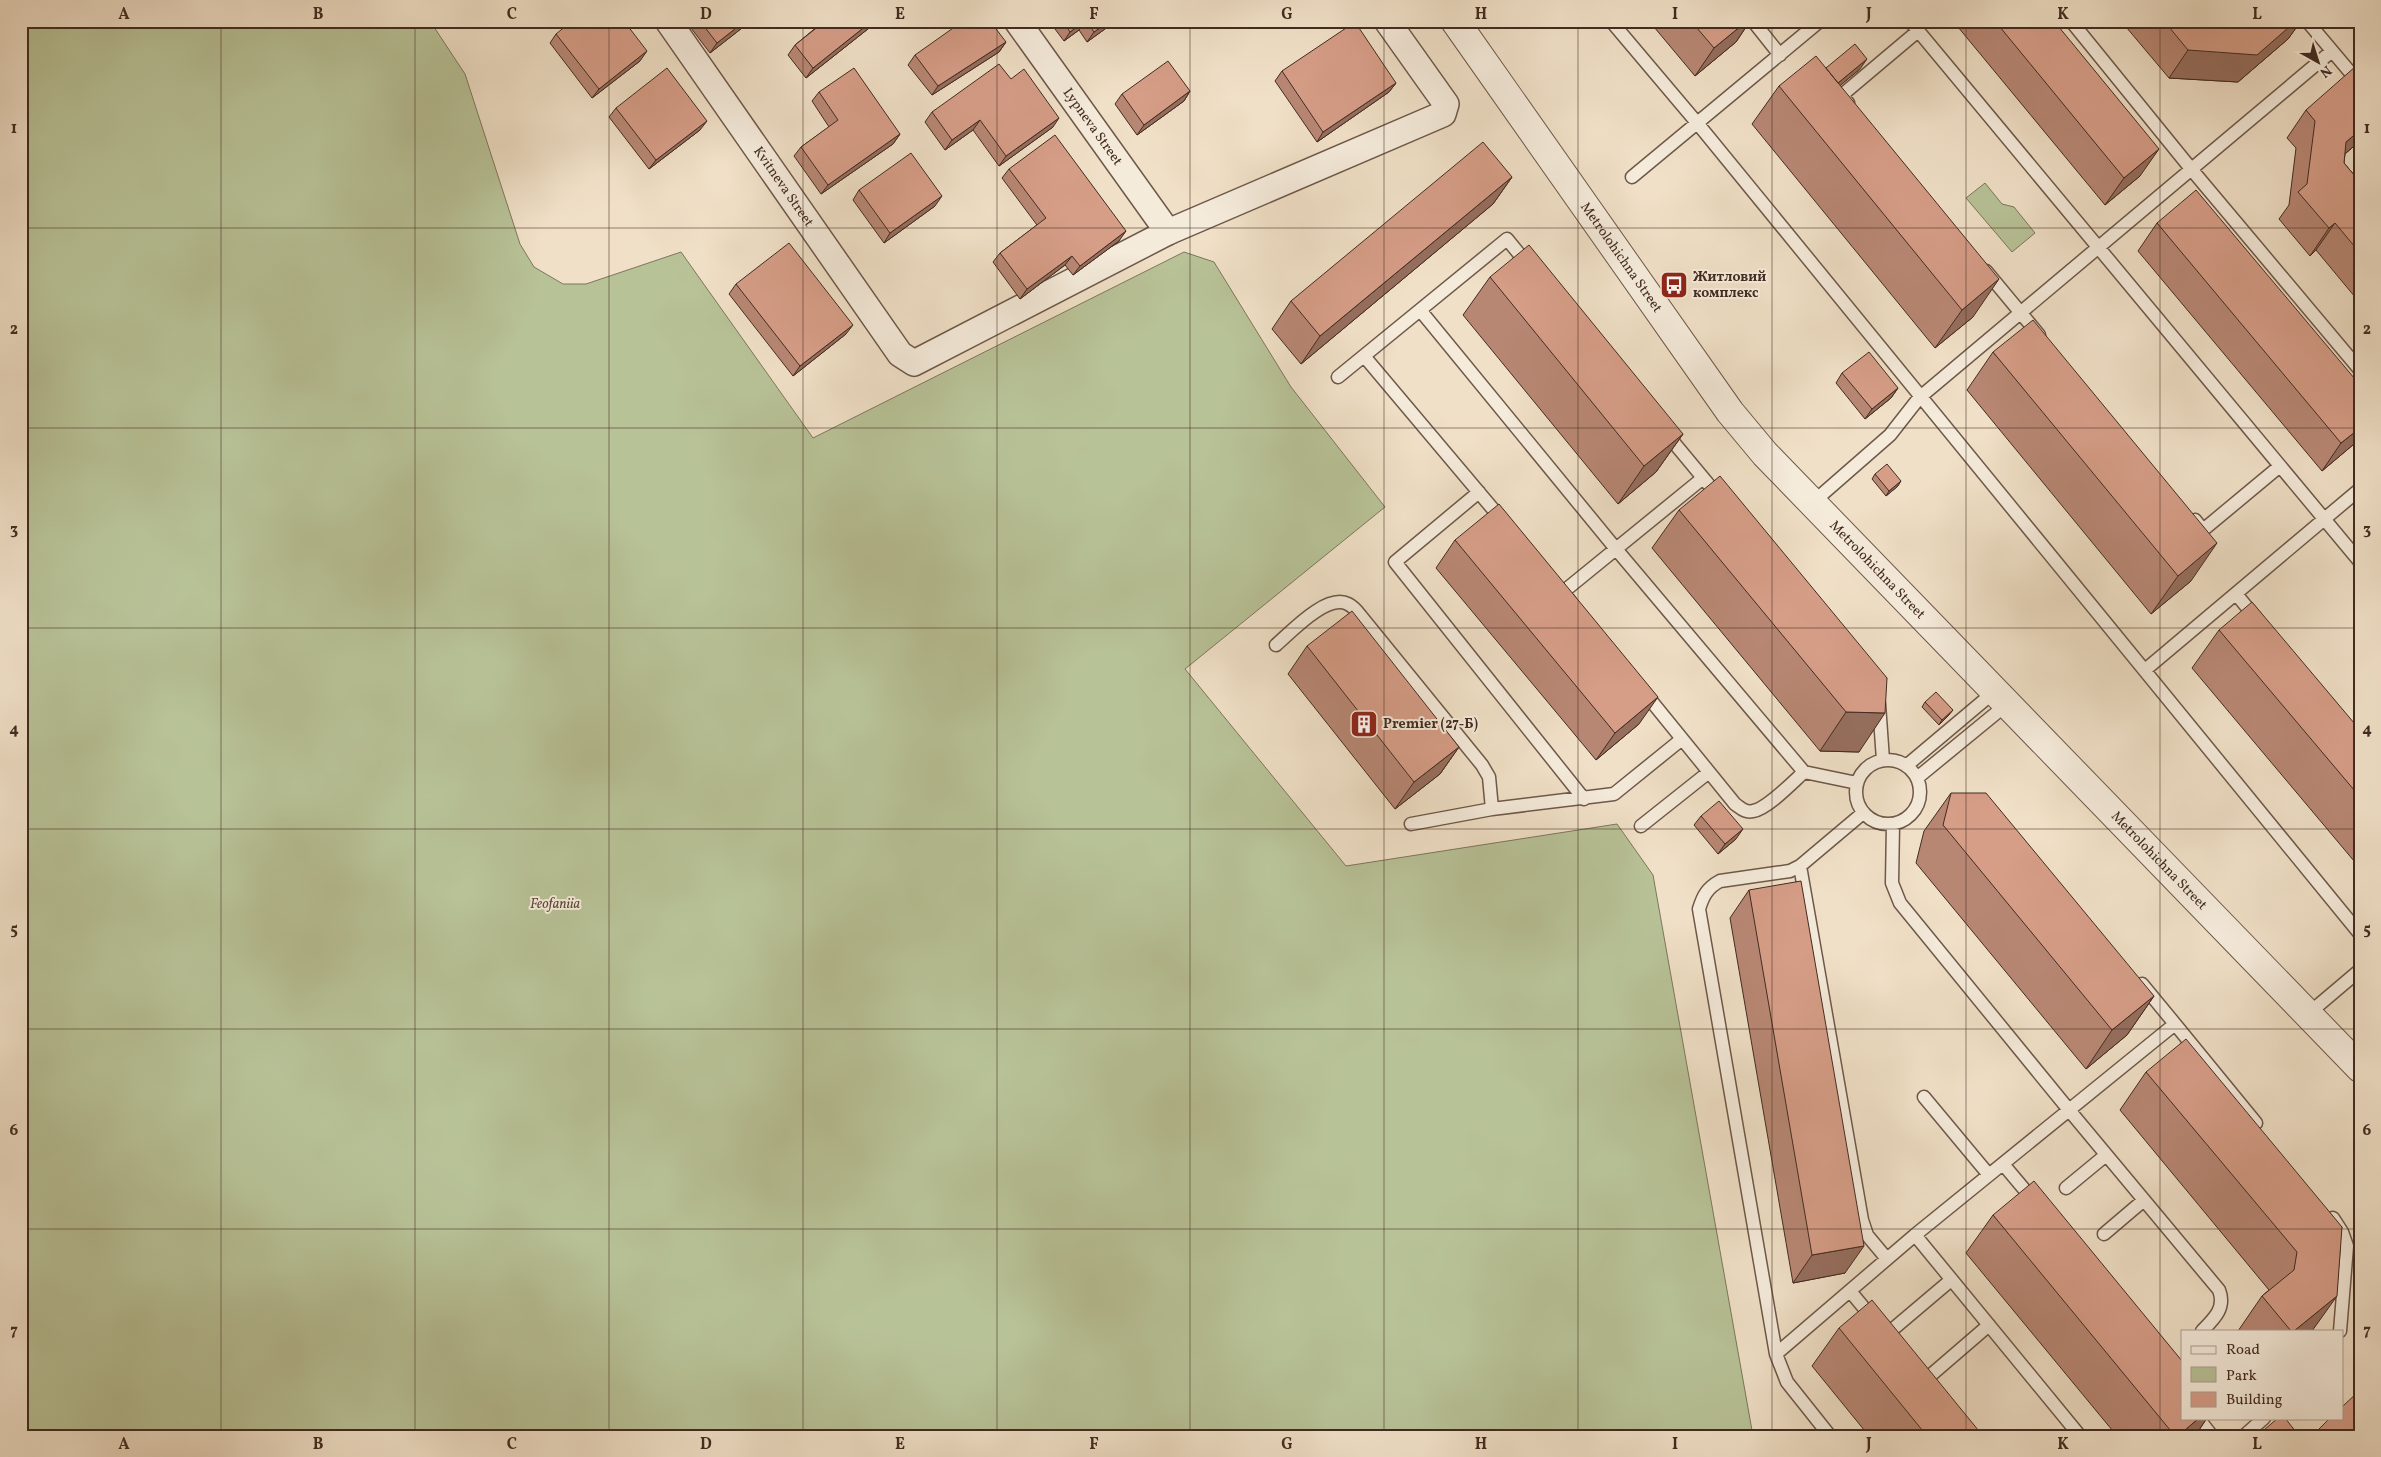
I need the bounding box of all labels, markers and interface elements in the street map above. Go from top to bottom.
text: A [118,4,130,26]
text: B [313,4,324,26]
text: C [507,4,517,26]
text: D [700,4,712,26]
text: E [895,4,905,26]
text: F [1089,4,1099,26]
text: G [1281,4,1293,26]
text: H [1475,4,1487,26]
text: I [1672,4,1678,26]
text: J [1865,4,1872,26]
text: K [2057,4,2069,26]
text: L [2252,4,2262,26]
north arrow [2294,38,2344,88]
text: N [2315,60,2335,82]
street label: Lypneva Street [1058,84,1127,169]
text: 1 [11,118,17,140]
text: 1 [2364,118,2370,140]
street label: Kvitneva Street [749,143,818,231]
street label: Metrolohichna Street [1576,198,1667,316]
place label: Житловий комплекс [1693,268,1766,303]
bus stop icon: Житловий комплекс [1659,270,1689,300]
text: 2 [10,319,18,341]
text: 2 [2363,319,2371,341]
street label: Metrolohichna Street [1825,516,1930,623]
text: 3 [10,519,18,541]
text: 3 [2363,519,2371,541]
building icon: Premier (27-Б) [1349,709,1379,739]
place label: Premier (27-Б) [1383,715,1479,734]
text: 4 [9,719,19,741]
text: 4 [2362,719,2372,741]
street label: Metrolohichna Street [2107,807,2211,914]
park label: Feofaniia [530,895,580,914]
text: 5 [10,919,18,941]
text: 5 [2363,919,2371,941]
text: 6 [10,1120,19,1142]
text: 6 [2363,1120,2372,1142]
text: 7 [10,1320,18,1342]
text: 7 [2363,1320,2371,1342]
legend [2181,1330,2344,1420]
text: Road [2226,1340,2260,1361]
text: Park [2226,1366,2257,1387]
text: Building [2226,1390,2283,1411]
text: A [118,1434,130,1456]
text: B [313,1434,324,1456]
text: C [507,1434,517,1456]
text: D [700,1434,712,1456]
text: E [895,1434,905,1456]
text: F [1089,1434,1099,1456]
text: G [1281,1434,1293,1456]
text: H [1475,1434,1487,1456]
text: I [1672,1434,1678,1456]
text: J [1865,1434,1872,1456]
text: K [2057,1434,2069,1456]
text: L [2252,1434,2262,1456]

